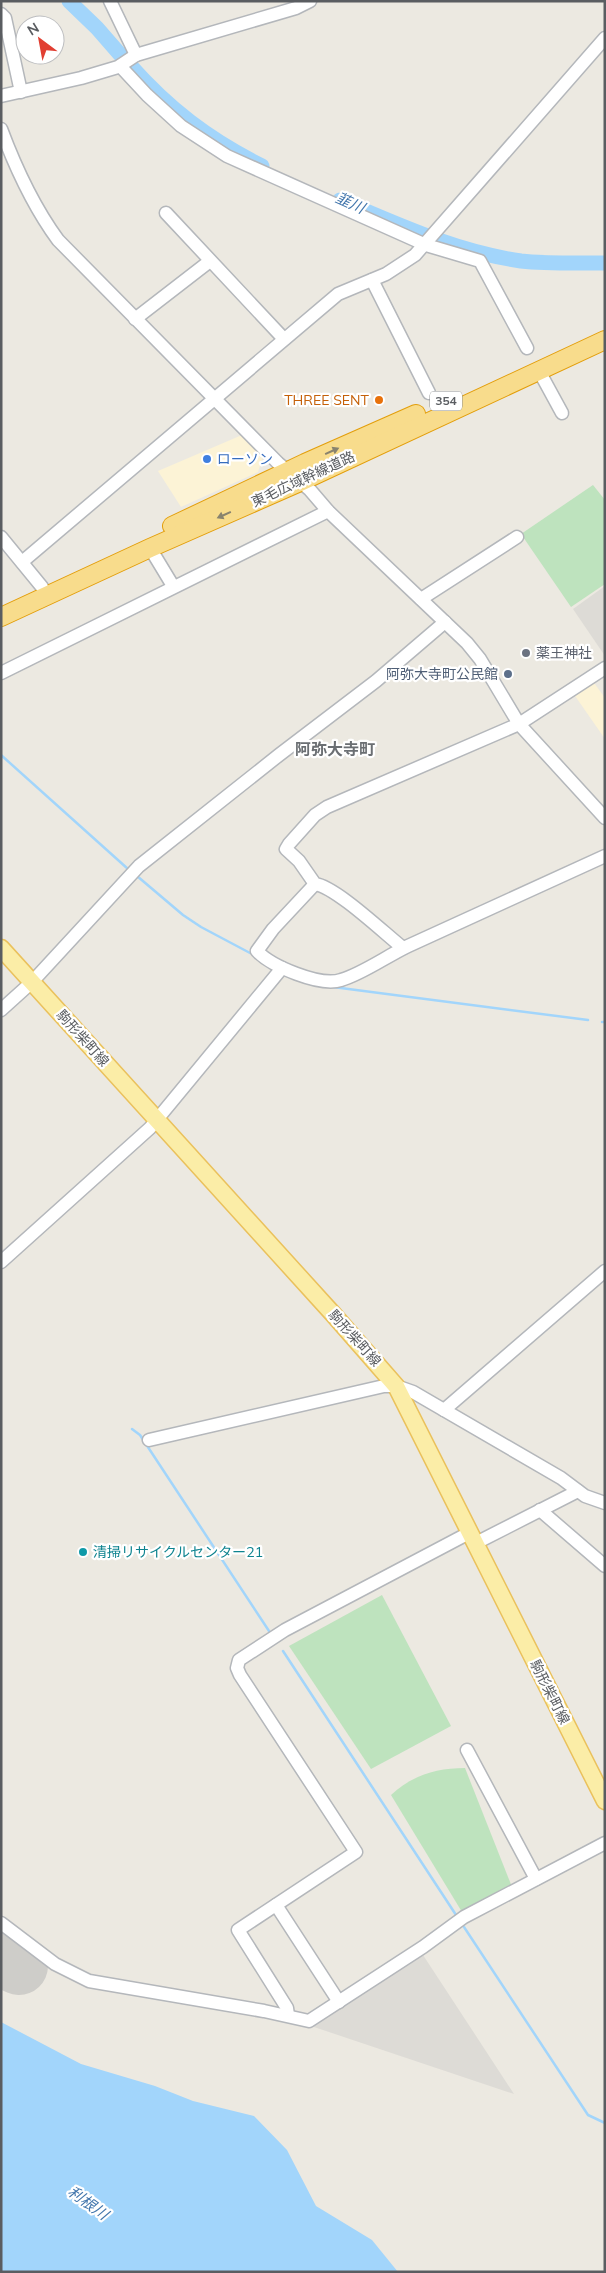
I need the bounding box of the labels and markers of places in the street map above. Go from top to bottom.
place label: THREE SENT [284,391,370,409]
marker: THREE SENT [373,394,385,406]
place label: ローソン [217,450,273,468]
marker: ローソン [201,453,213,465]
place label: 薬王神社 [536,644,592,662]
marker: 薬王神社 [520,647,532,659]
place label: 阿弥大寺町公民館 [386,665,498,683]
marker: 阿弥大寺町公民館 [502,668,514,680]
place label: 清掃リサイクルセンター21 [93,1543,263,1561]
marker: 清掃リサイクルセンター21 [77,1546,89,1558]

